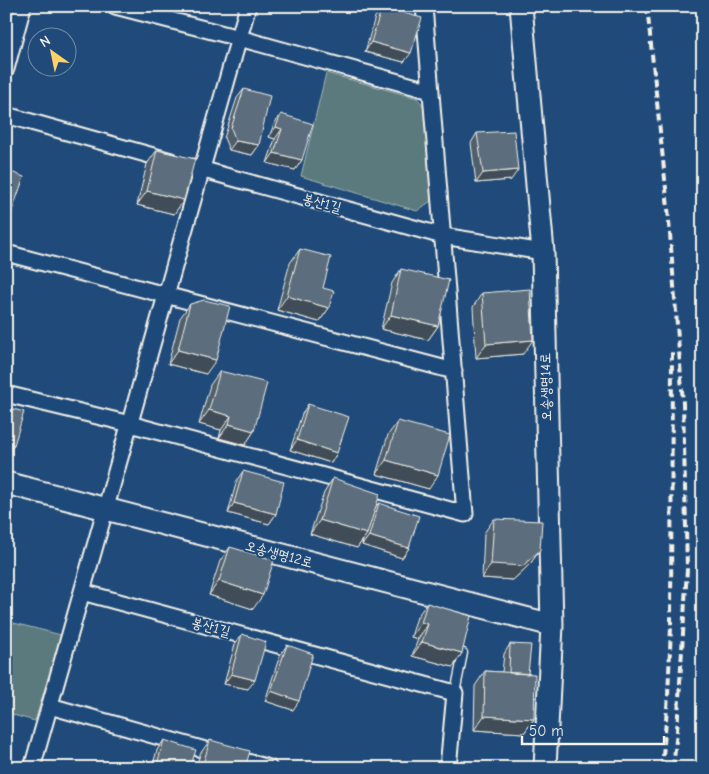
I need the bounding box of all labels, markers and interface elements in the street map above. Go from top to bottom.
north arrow [28,28,78,78]
text: N [37,32,54,51]
street label: 봉산1길 [301,190,344,216]
street label: 오송생명14로 [537,353,555,421]
street label: 오송생명12로 [243,537,315,571]
street label: 봉산1길 [190,614,233,640]
scale bar [522,714,664,746]
text: 50 m [529,722,564,740]

